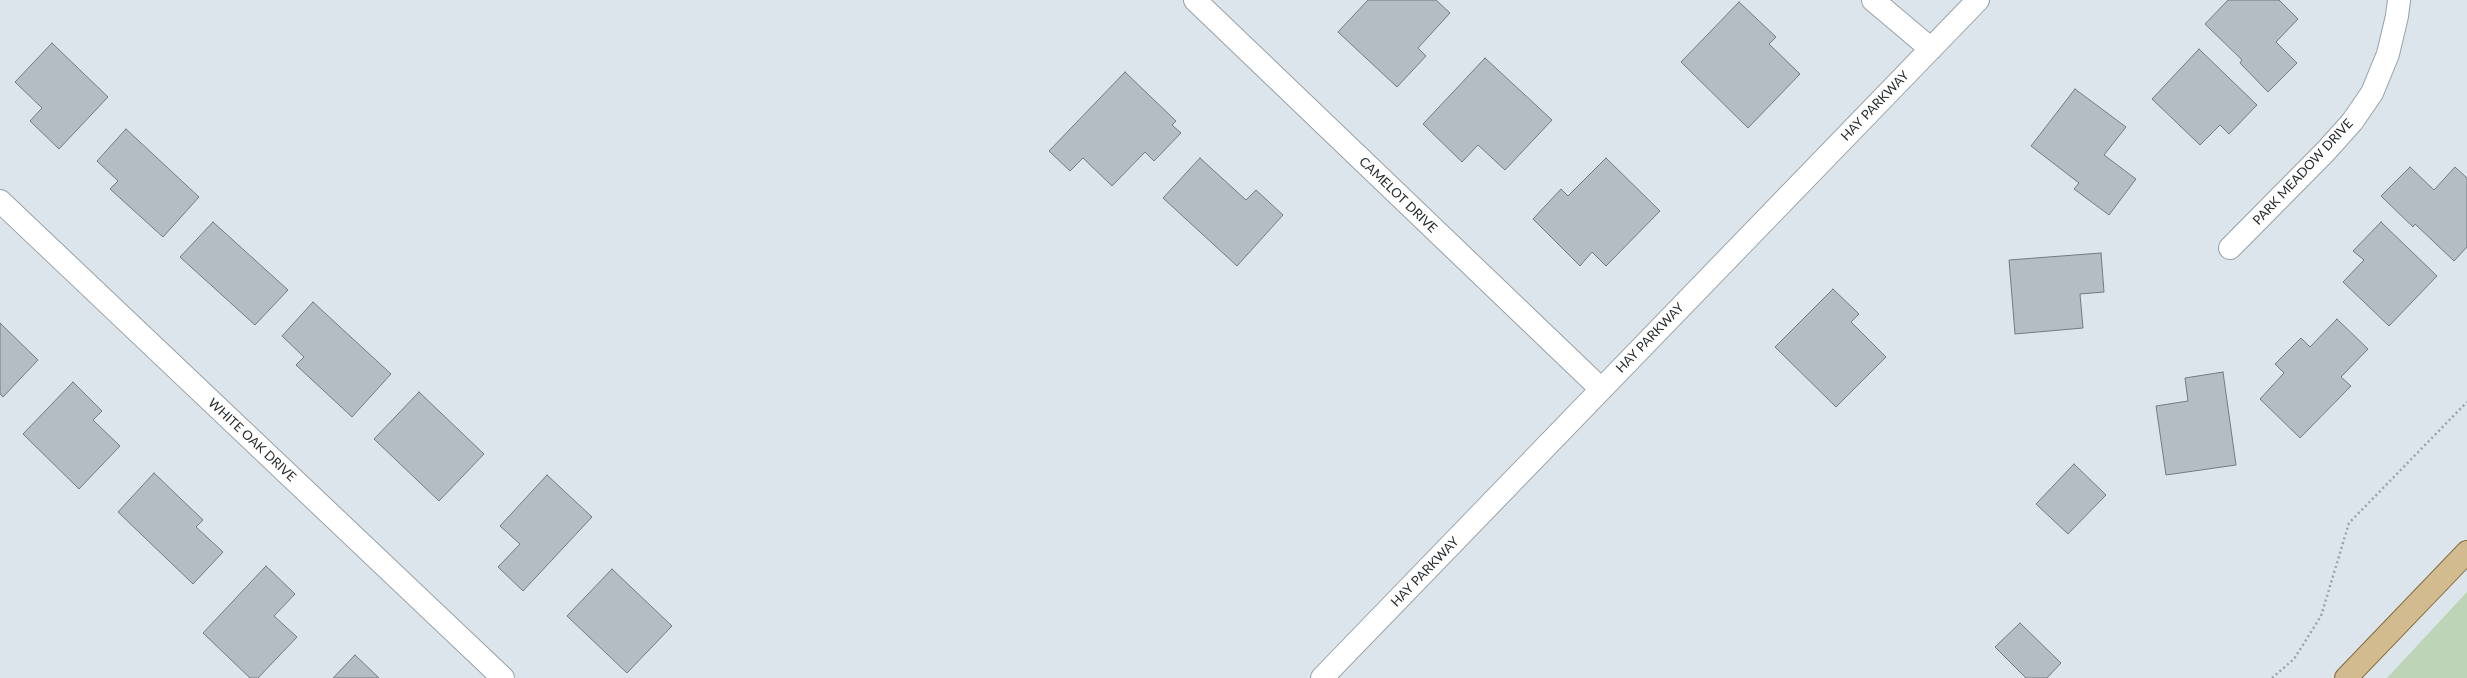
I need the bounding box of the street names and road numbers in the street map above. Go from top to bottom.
street label: HAY PARKWAY [1838,68,1912,144]
street label: PARK MEADOW DRIVE [2250,116,2356,228]
street label: CAMELOT DRIVE [1356,154,1440,236]
street label: HAY PARKWAY [1613,300,1687,376]
street label: WHITE OAK DRIVE [205,395,299,485]
street label: HAY PARKWAY [1388,534,1462,610]

